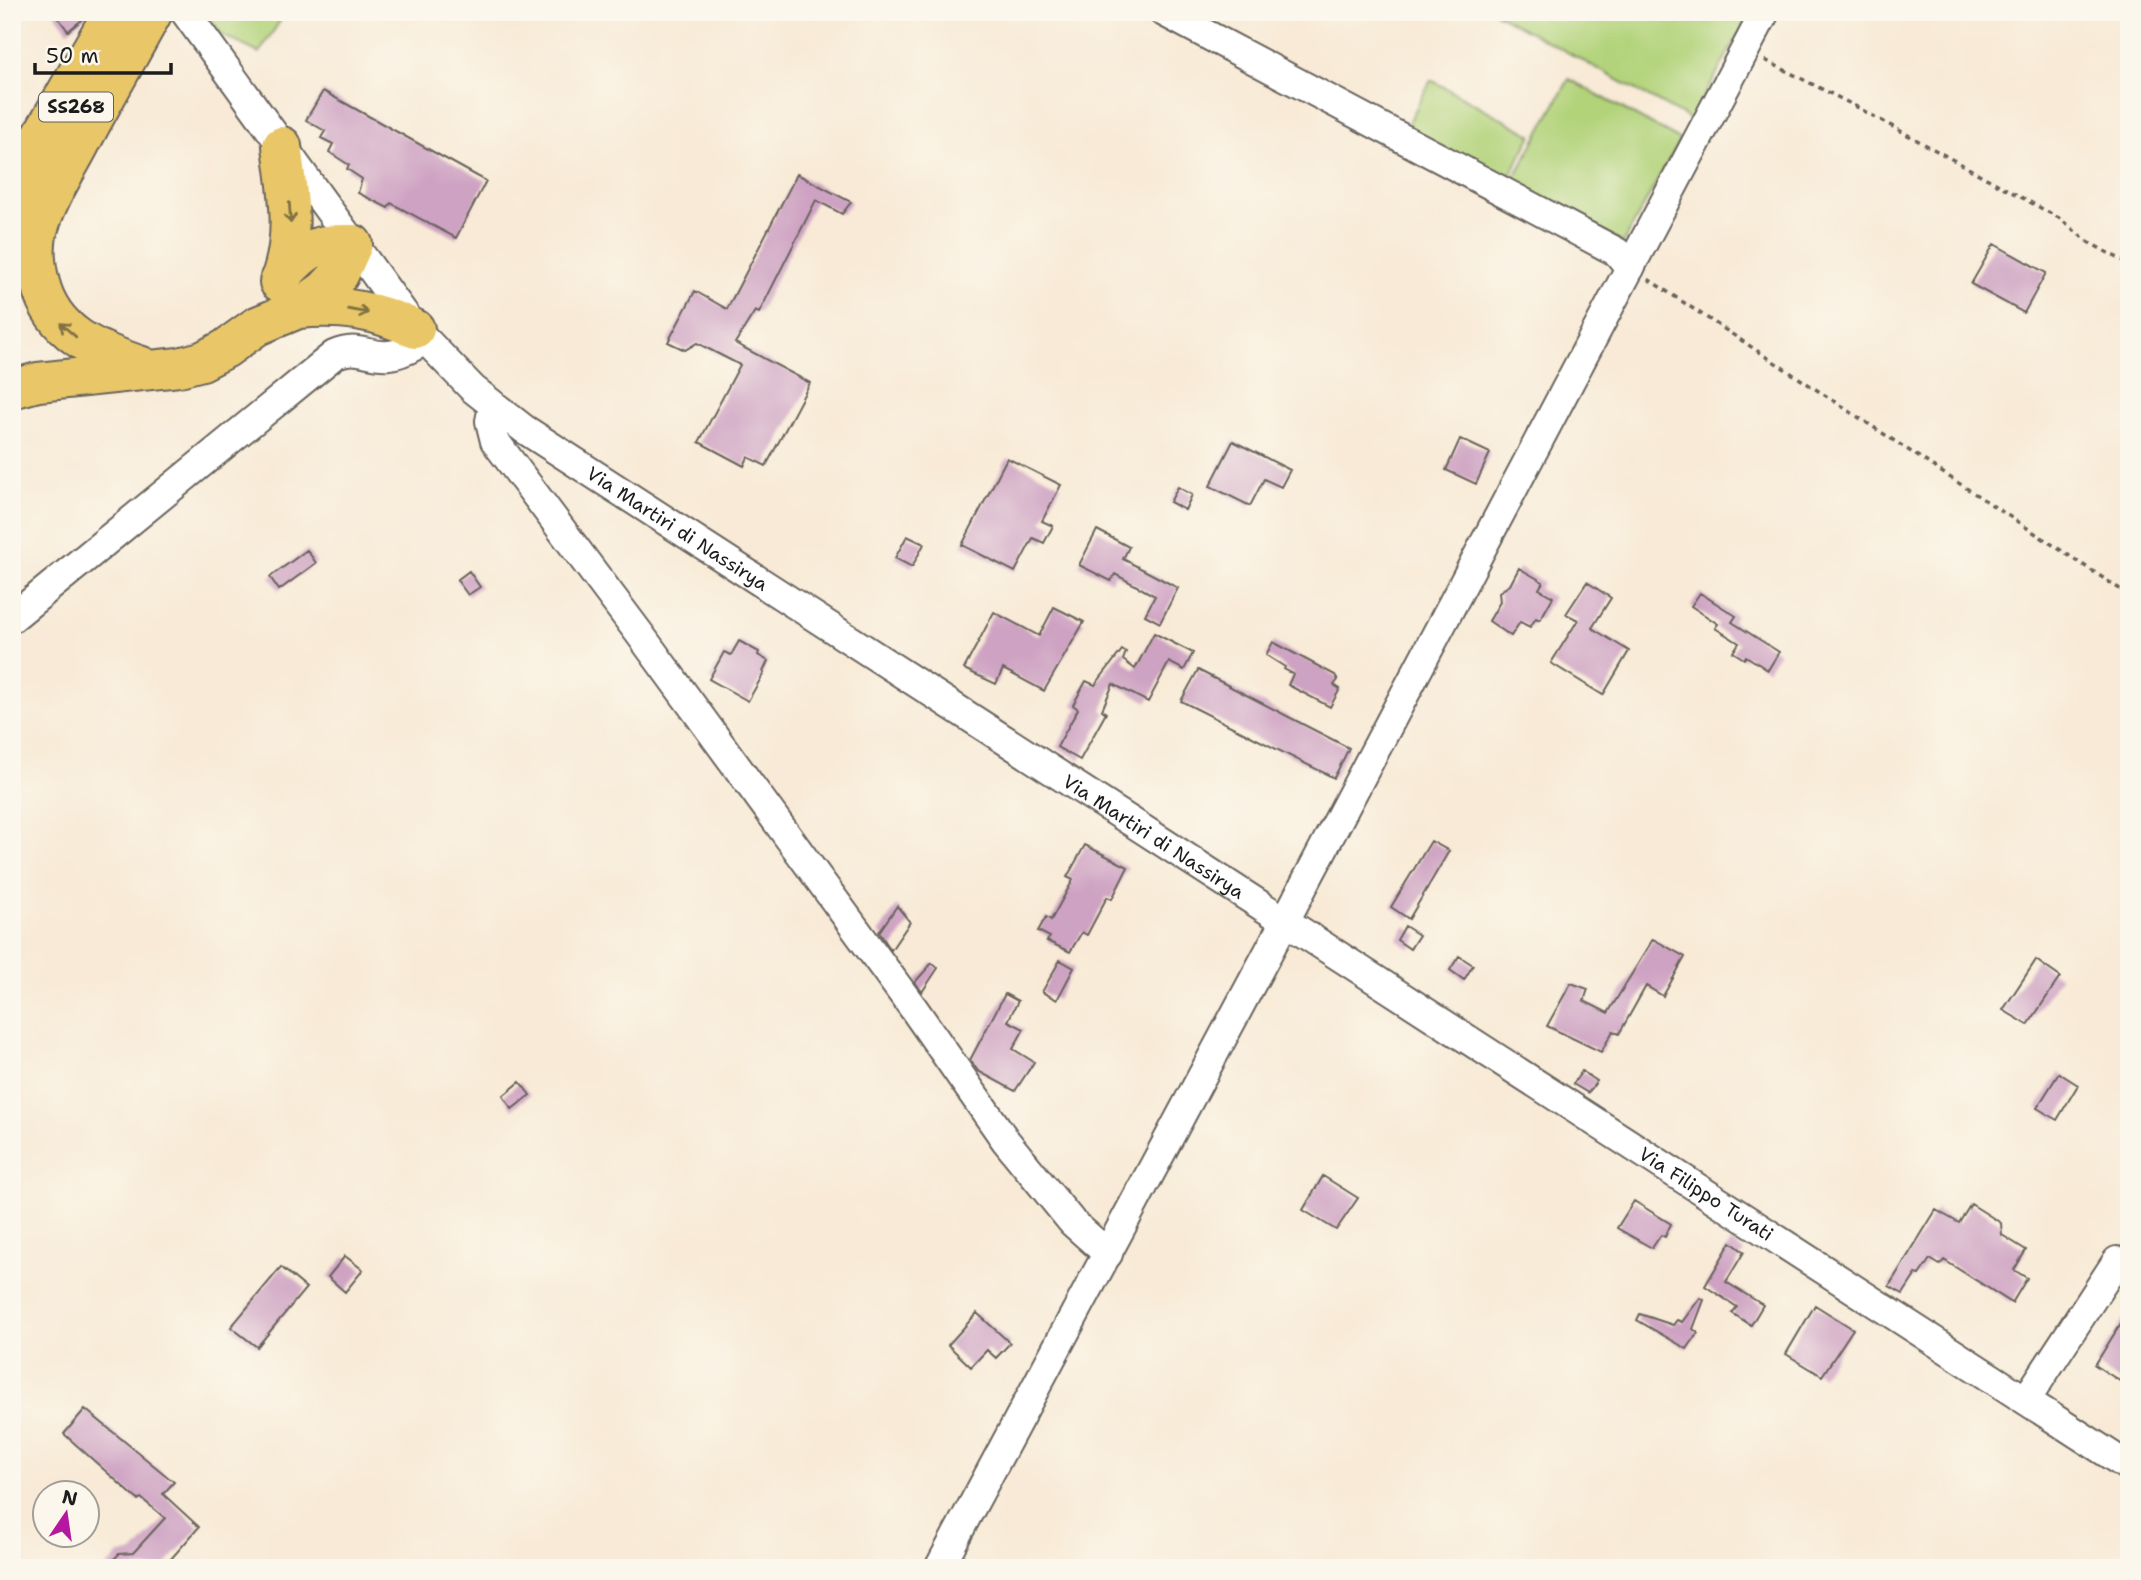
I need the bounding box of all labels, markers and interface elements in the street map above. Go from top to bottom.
scale bar [35,32,172,76]
text: 50 m [46,42,99,70]
road number: SS268 [39,92,113,122]
one-way arrow [283,201,296,224]
one-way arrow [346,305,369,318]
one-way arrow [59,322,77,338]
street label: Via Martiri di Nassirya [582,460,773,596]
street label: Via Martiri di Nassirya [1058,768,1250,904]
street label: Via Filippo Turati [1634,1141,1778,1246]
north arrow [32,1478,102,1548]
text: N [60,1484,80,1512]

